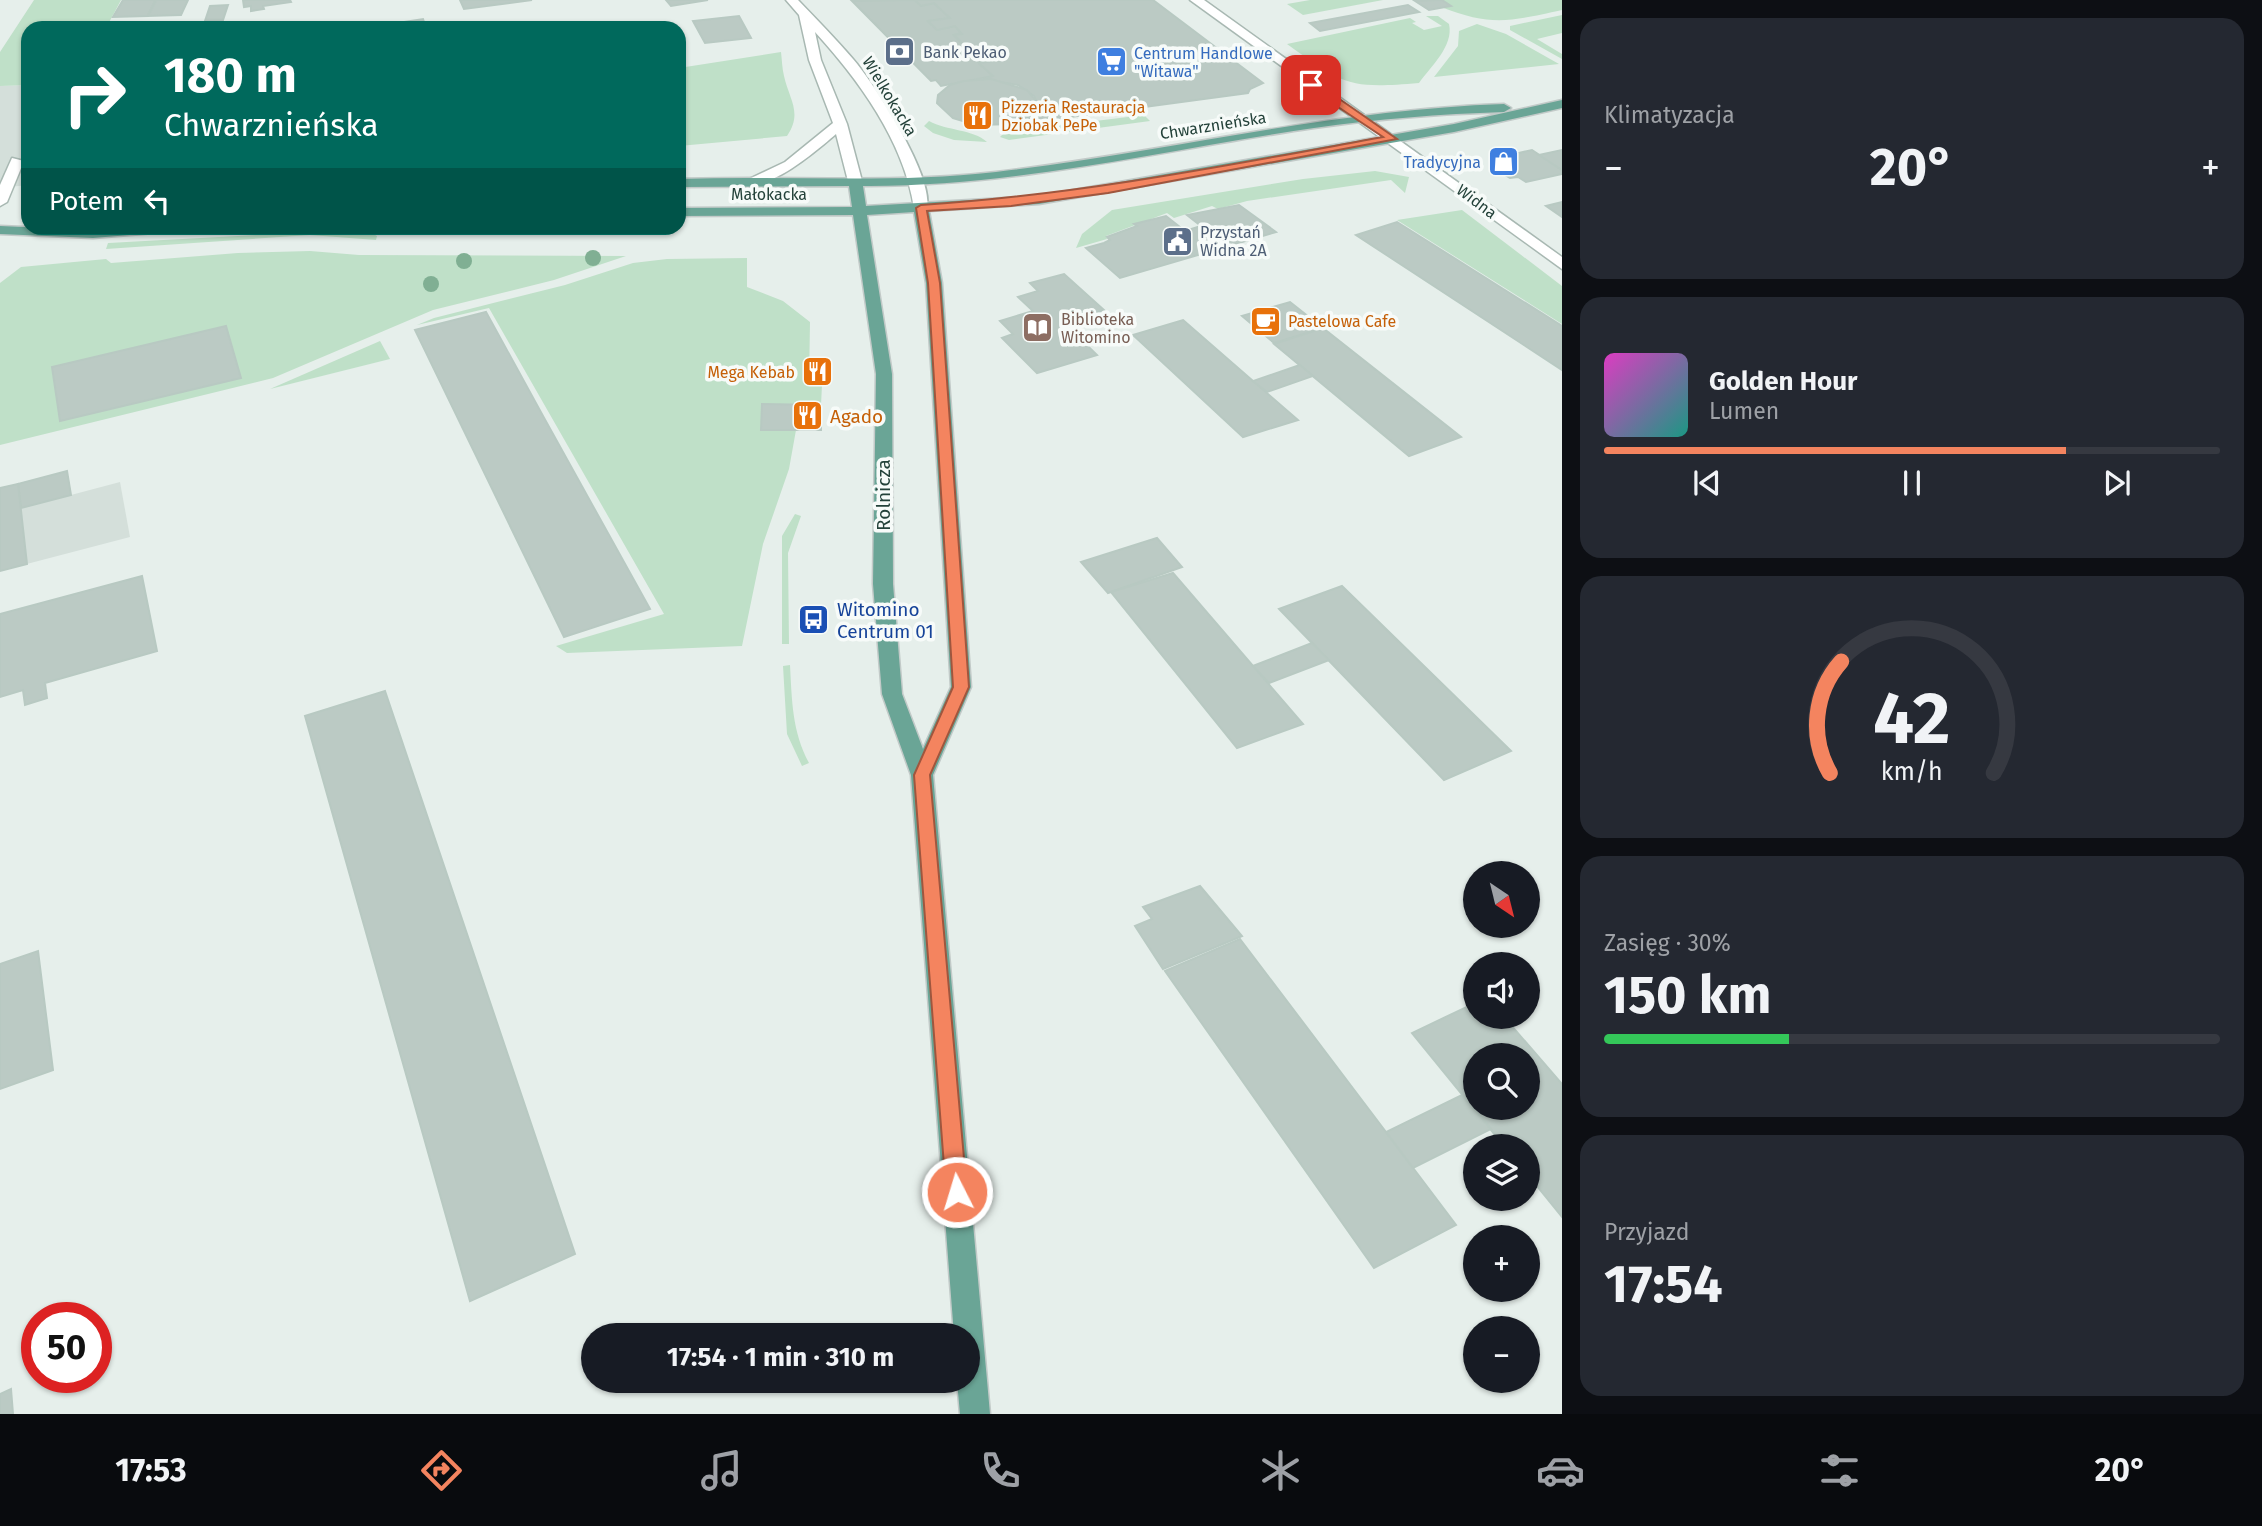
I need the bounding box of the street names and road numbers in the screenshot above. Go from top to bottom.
street label: Wielkokacka [858,53,921,140]
street label: Chwarznieńska [1159,108,1268,143]
street label: Widna [1453,180,1501,223]
street label: Małokacka [731,185,807,204]
street label: Rolnicza [872,459,895,531]

